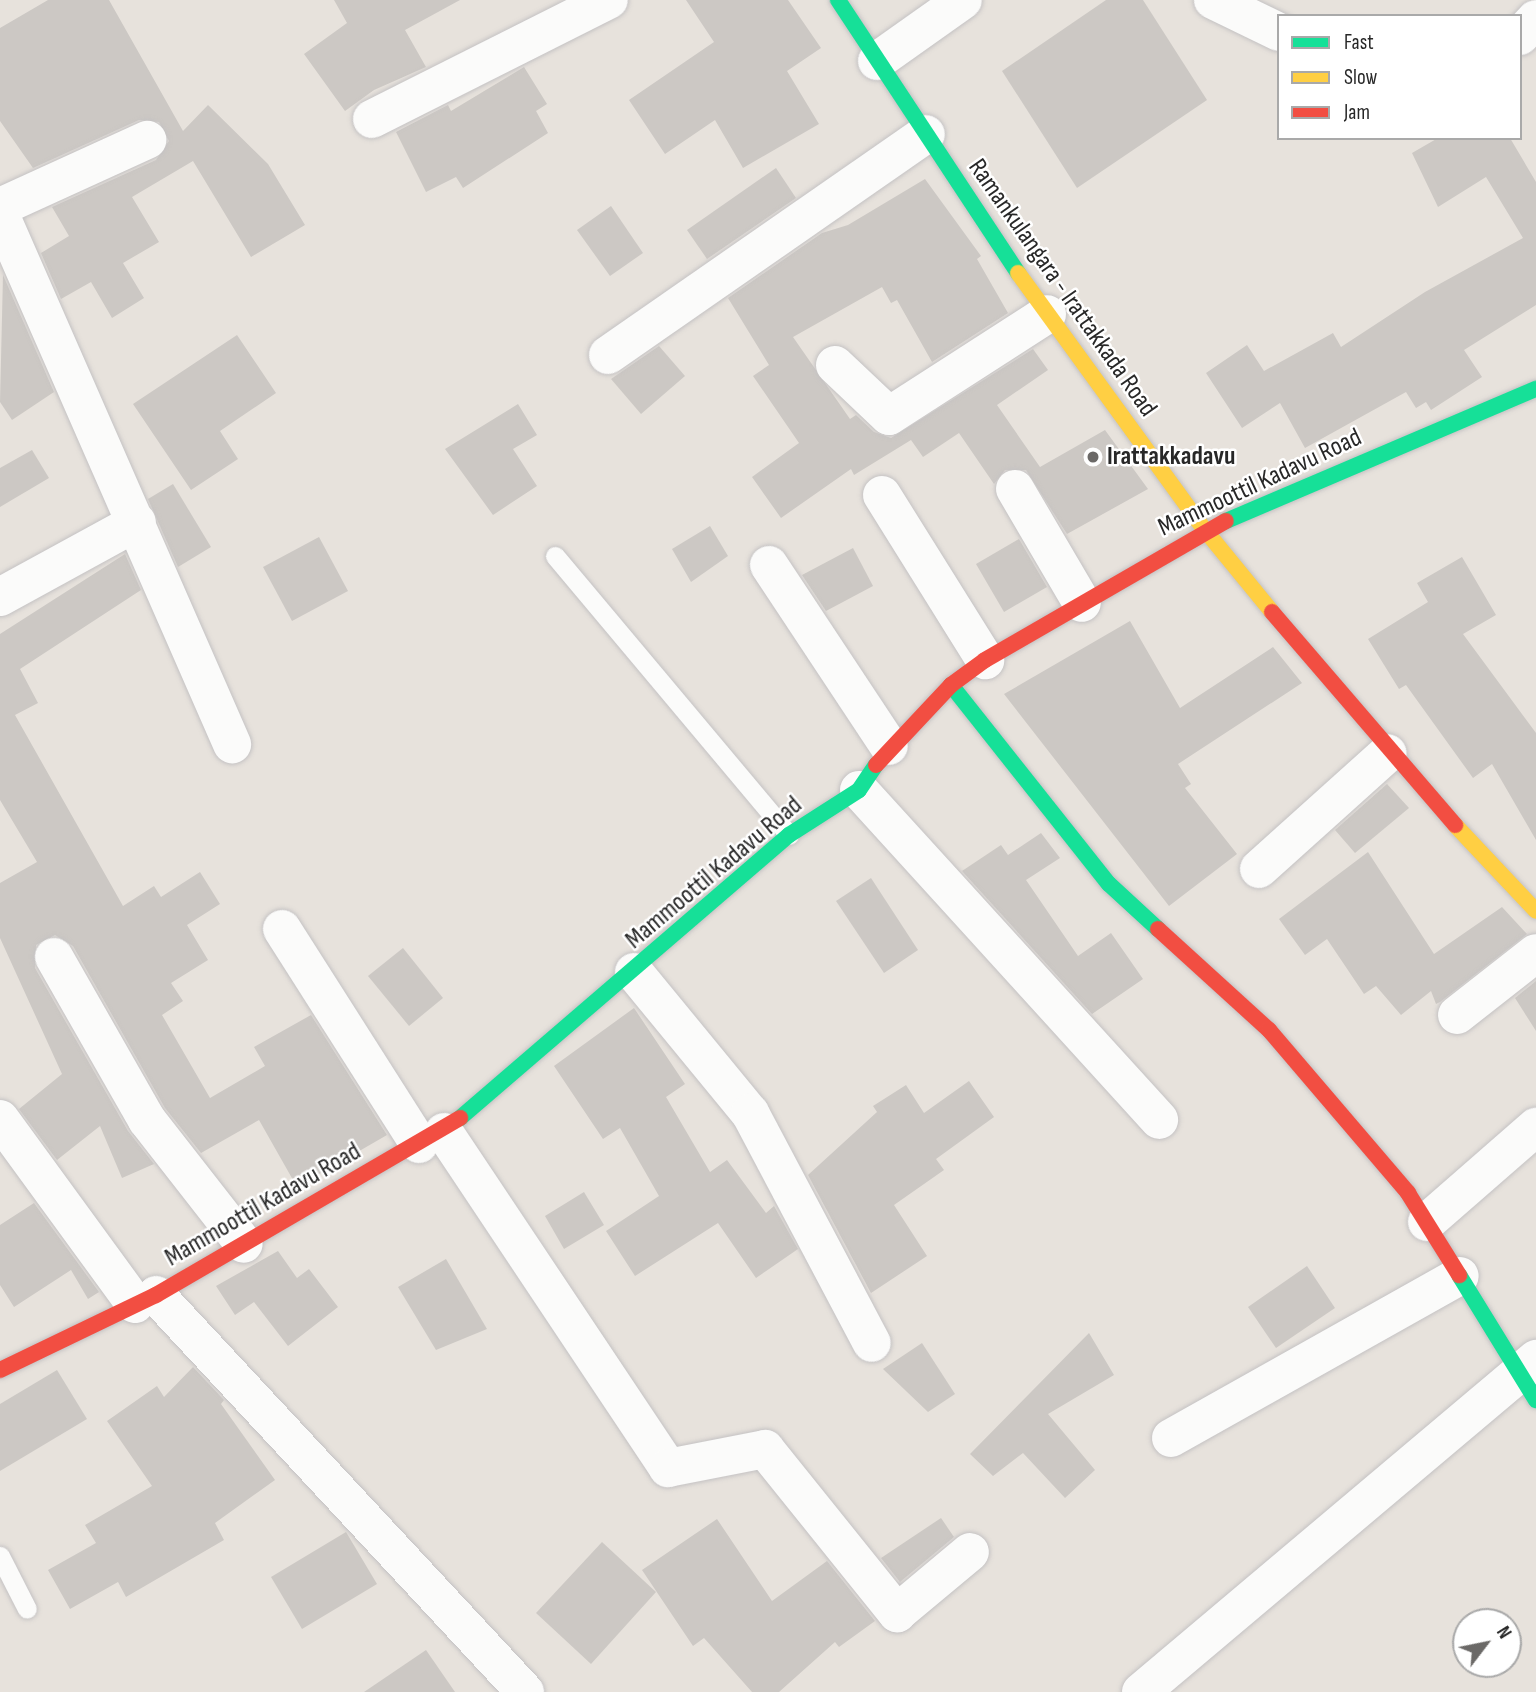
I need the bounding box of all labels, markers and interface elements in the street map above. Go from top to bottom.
legend [1277,14,1522,140]
text: Fast [1344,30,1374,55]
text: Slow [1344,65,1377,90]
text: Jam [1344,100,1370,125]
street label: Ramankulangara - Irattakkada Road [961,153,1163,423]
street label: Mammoottil Kadavu Road [1153,422,1367,544]
place label: Irattakkadavu [1107,441,1235,473]
marker: Irattakkadavu [1085,449,1101,465]
street label: Mammoottil Kadavu Road [619,790,809,956]
street label: Mammoottil Kadavu Road [160,1136,366,1274]
north arrow [1452,1608,1522,1678]
text: N [1491,1622,1516,1643]

